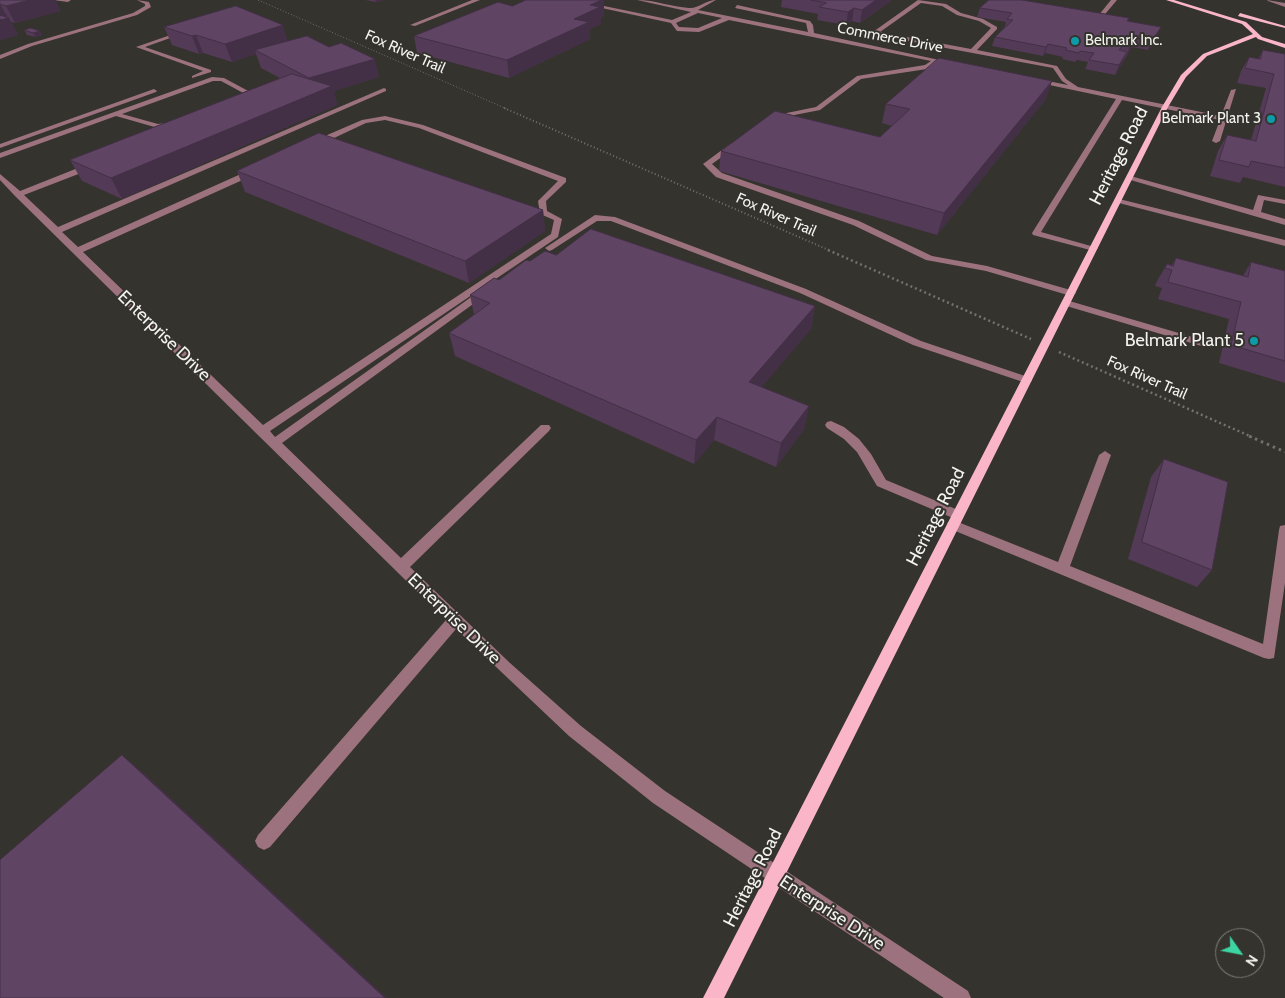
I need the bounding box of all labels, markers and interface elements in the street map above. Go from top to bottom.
street label: Commerce Drive [836,19,944,57]
street label: Fox River Trail [362,26,448,78]
place label: Belmark Inc. [1085,32,1162,50]
marker: Belmark Inc. [1069,35,1081,47]
street label: Heritage Road [1085,103,1153,209]
place label: Belmark Plant 3 [1162,110,1261,128]
marker: Belmark Plant 3 [1265,113,1277,125]
street label: Fox River Trail [733,189,819,241]
street label: Enterprise Drive [113,286,215,386]
place label: Belmark Plant 5 [1125,330,1244,352]
marker: Belmark Plant 5 [1248,335,1260,347]
street label: Fox River Trail [1104,352,1190,404]
street label: Heritage Road [902,464,970,570]
street label: Enterprise Drive [403,569,505,669]
street label: Heritage Road [719,825,787,931]
street label: Enterprise Drive [775,871,889,955]
north arrow [1215,928,1265,978]
text: N [1241,952,1262,970]

